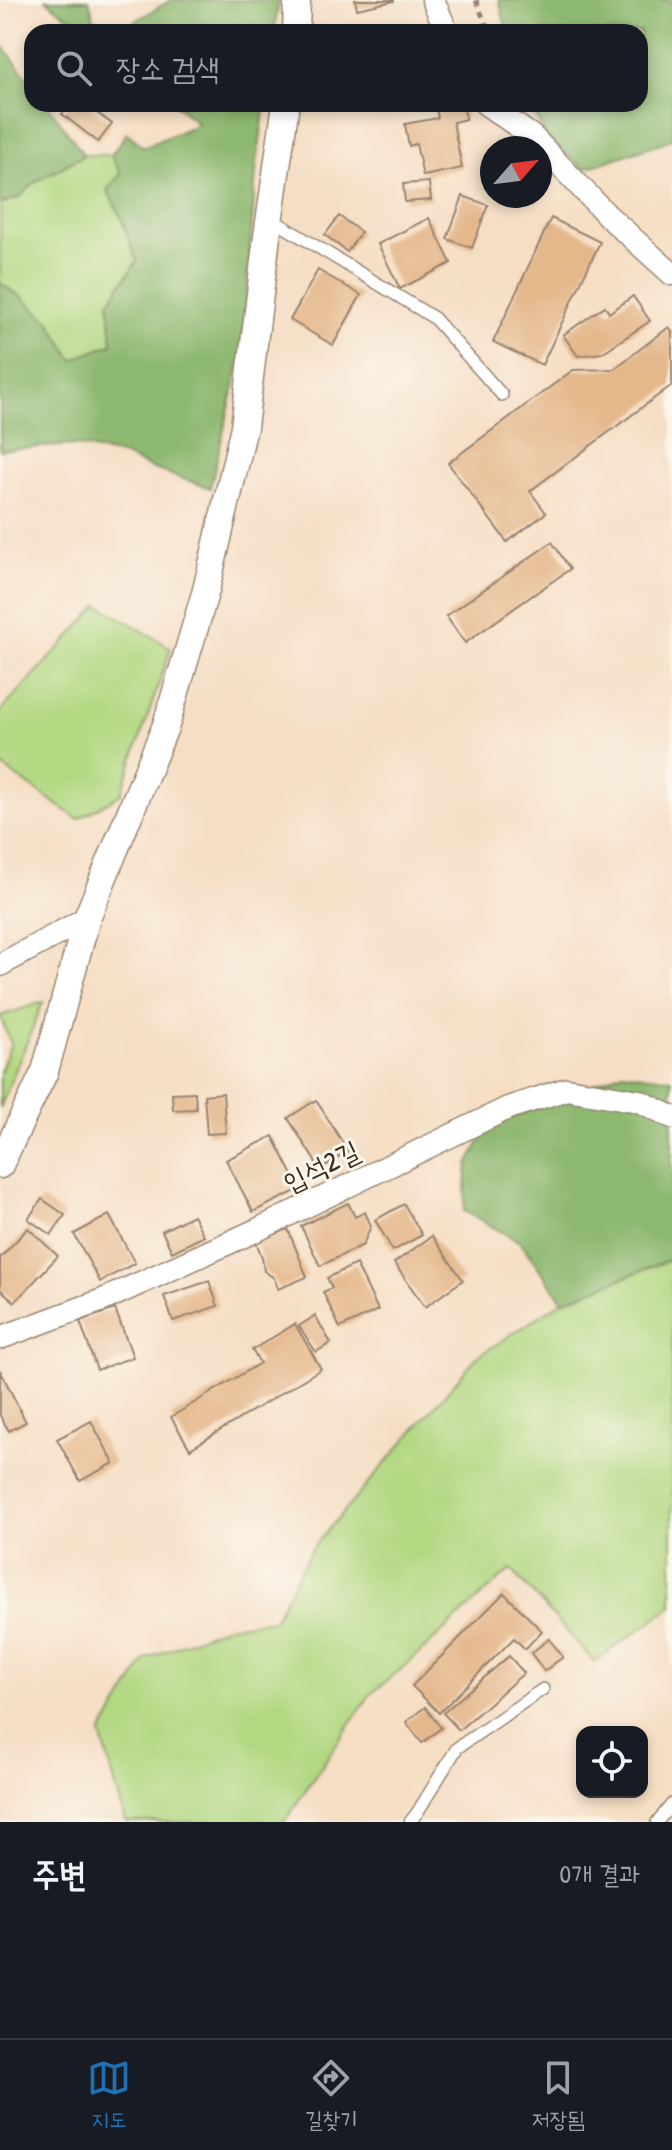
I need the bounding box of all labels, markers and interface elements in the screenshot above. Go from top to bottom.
search box [24,24,648,112]
icon: search [52,46,96,90]
text: 장소 검색 [116,48,219,88]
north arrow [480,136,552,208]
street label: 입석2길 [276,1131,366,1201]
map controls [576,1726,648,1798]
button: locate [576,1726,648,1798]
text: 주변 [32,1851,87,1897]
text: 0개 결과 [560,1856,640,1891]
tab: 지도 [87,2056,131,2134]
tab: 길찾기 [305,2056,358,2134]
tab: 저장됨 [532,2056,585,2134]

